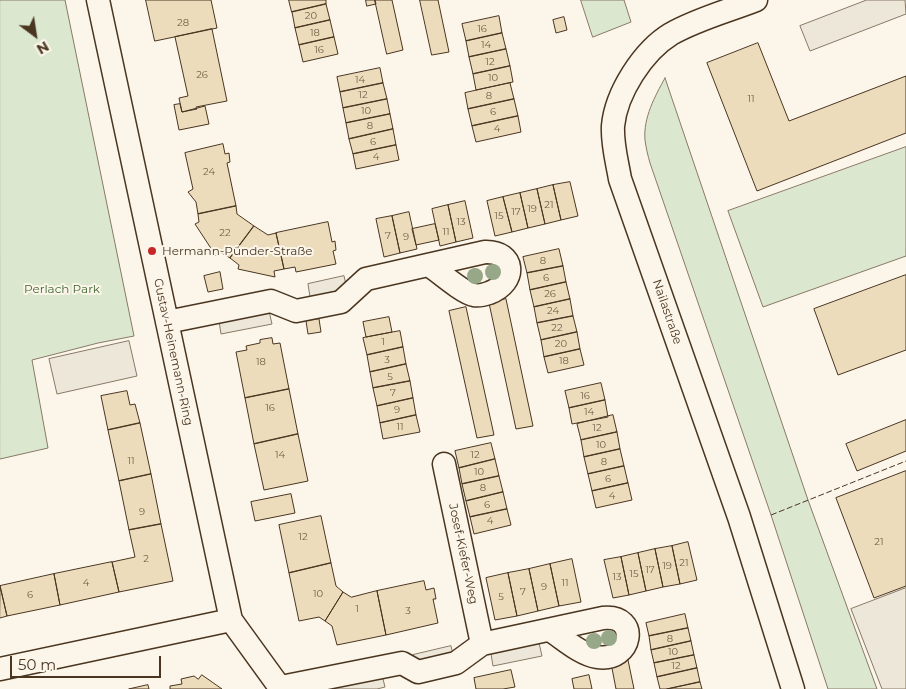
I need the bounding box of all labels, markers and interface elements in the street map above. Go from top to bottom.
north arrow [10,10,60,60]
house number: 20 [305,10,317,22]
house number: 28 [177,17,189,29]
house number: 16 [477,23,487,35]
house number: 18 [310,27,320,39]
text: N [33,37,52,58]
house number: 14 [481,39,491,51]
house number: 16 [314,44,324,56]
house number: 12 [485,56,495,68]
house number: 26 [196,69,208,81]
house number: 10 [488,72,498,84]
house number: 14 [355,74,365,86]
house number: 12 [358,89,368,101]
house number: 8 [486,90,492,102]
house number: 11 [747,93,755,105]
house number: 10 [361,105,371,117]
house number: 6 [490,106,496,118]
house number: 8 [367,120,373,132]
house number: 4 [494,123,500,135]
house number: 6 [370,136,376,148]
house number: 4 [373,151,379,163]
house number: 24 [203,166,215,178]
house number: 21 [544,199,554,211]
house number: 19 [527,203,537,215]
house number: 17 [511,206,521,218]
house number: 15 [494,210,504,222]
house number: 13 [456,216,466,228]
house number: 11 [442,226,450,238]
house number: 22 [219,227,231,239]
house number: 7 [385,230,391,242]
house number: 9 [403,231,409,243]
place label: Hermann-Pünder-Straße [162,244,312,258]
marker: Hermann-Pünder-Straße [146,245,158,257]
house number: 8 [540,255,546,267]
house number: 6 [543,272,549,284]
street label: Gustav-Heinemann-Ring [150,277,196,427]
street label: Nailastraße [649,278,685,346]
park label: Perlach Park [24,282,100,296]
house number: 26 [544,288,556,300]
house number: 24 [547,305,559,317]
house number: 22 [551,322,563,334]
house number: 1 [381,336,385,348]
house number: 20 [555,338,567,350]
house number: 3 [384,354,390,366]
house number: 18 [559,355,569,367]
house number: 18 [256,356,266,368]
house number: 5 [387,371,393,383]
house number: 7 [390,387,396,399]
house number: 16 [580,390,590,402]
house number: 16 [265,402,275,414]
house number: 9 [394,404,400,416]
house number: 14 [584,406,594,418]
house number: 11 [396,421,404,433]
house number: 12 [592,422,602,434]
house number: 10 [596,439,606,451]
house number: 14 [275,449,285,461]
house number: 12 [470,449,480,461]
house number: 11 [127,455,135,467]
house number: 8 [601,456,607,468]
house number: 10 [474,466,484,478]
house number: 6 [605,473,611,485]
house number: 8 [480,482,486,494]
house number: 4 [609,490,615,502]
house number: 6 [484,499,490,511]
street label: Josef-Kiefer-Weg [445,502,481,606]
house number: 9 [139,506,145,518]
house number: 4 [487,515,493,527]
house number: 12 [298,531,308,543]
house number: 21 [874,536,884,548]
house number: 2 [143,553,149,565]
house number: 21 [679,557,689,569]
house number: 19 [662,560,672,572]
house number: 17 [645,564,655,576]
house number: 15 [629,568,639,580]
house number: 13 [612,571,622,583]
house number: 4 [83,577,89,589]
house number: 11 [561,577,569,589]
house number: 9 [541,581,547,593]
house number: 7 [520,586,526,598]
house number: 10 [313,588,323,600]
house number: 6 [27,589,33,601]
house number: 5 [498,591,504,603]
house number: 1 [355,603,359,615]
house number: 3 [405,605,411,617]
house number: 8 [667,633,673,645]
scale bar [12,646,164,678]
house number: 10 [668,646,678,658]
text: 50 m [18,655,56,674]
house number: 12 [671,660,681,672]

